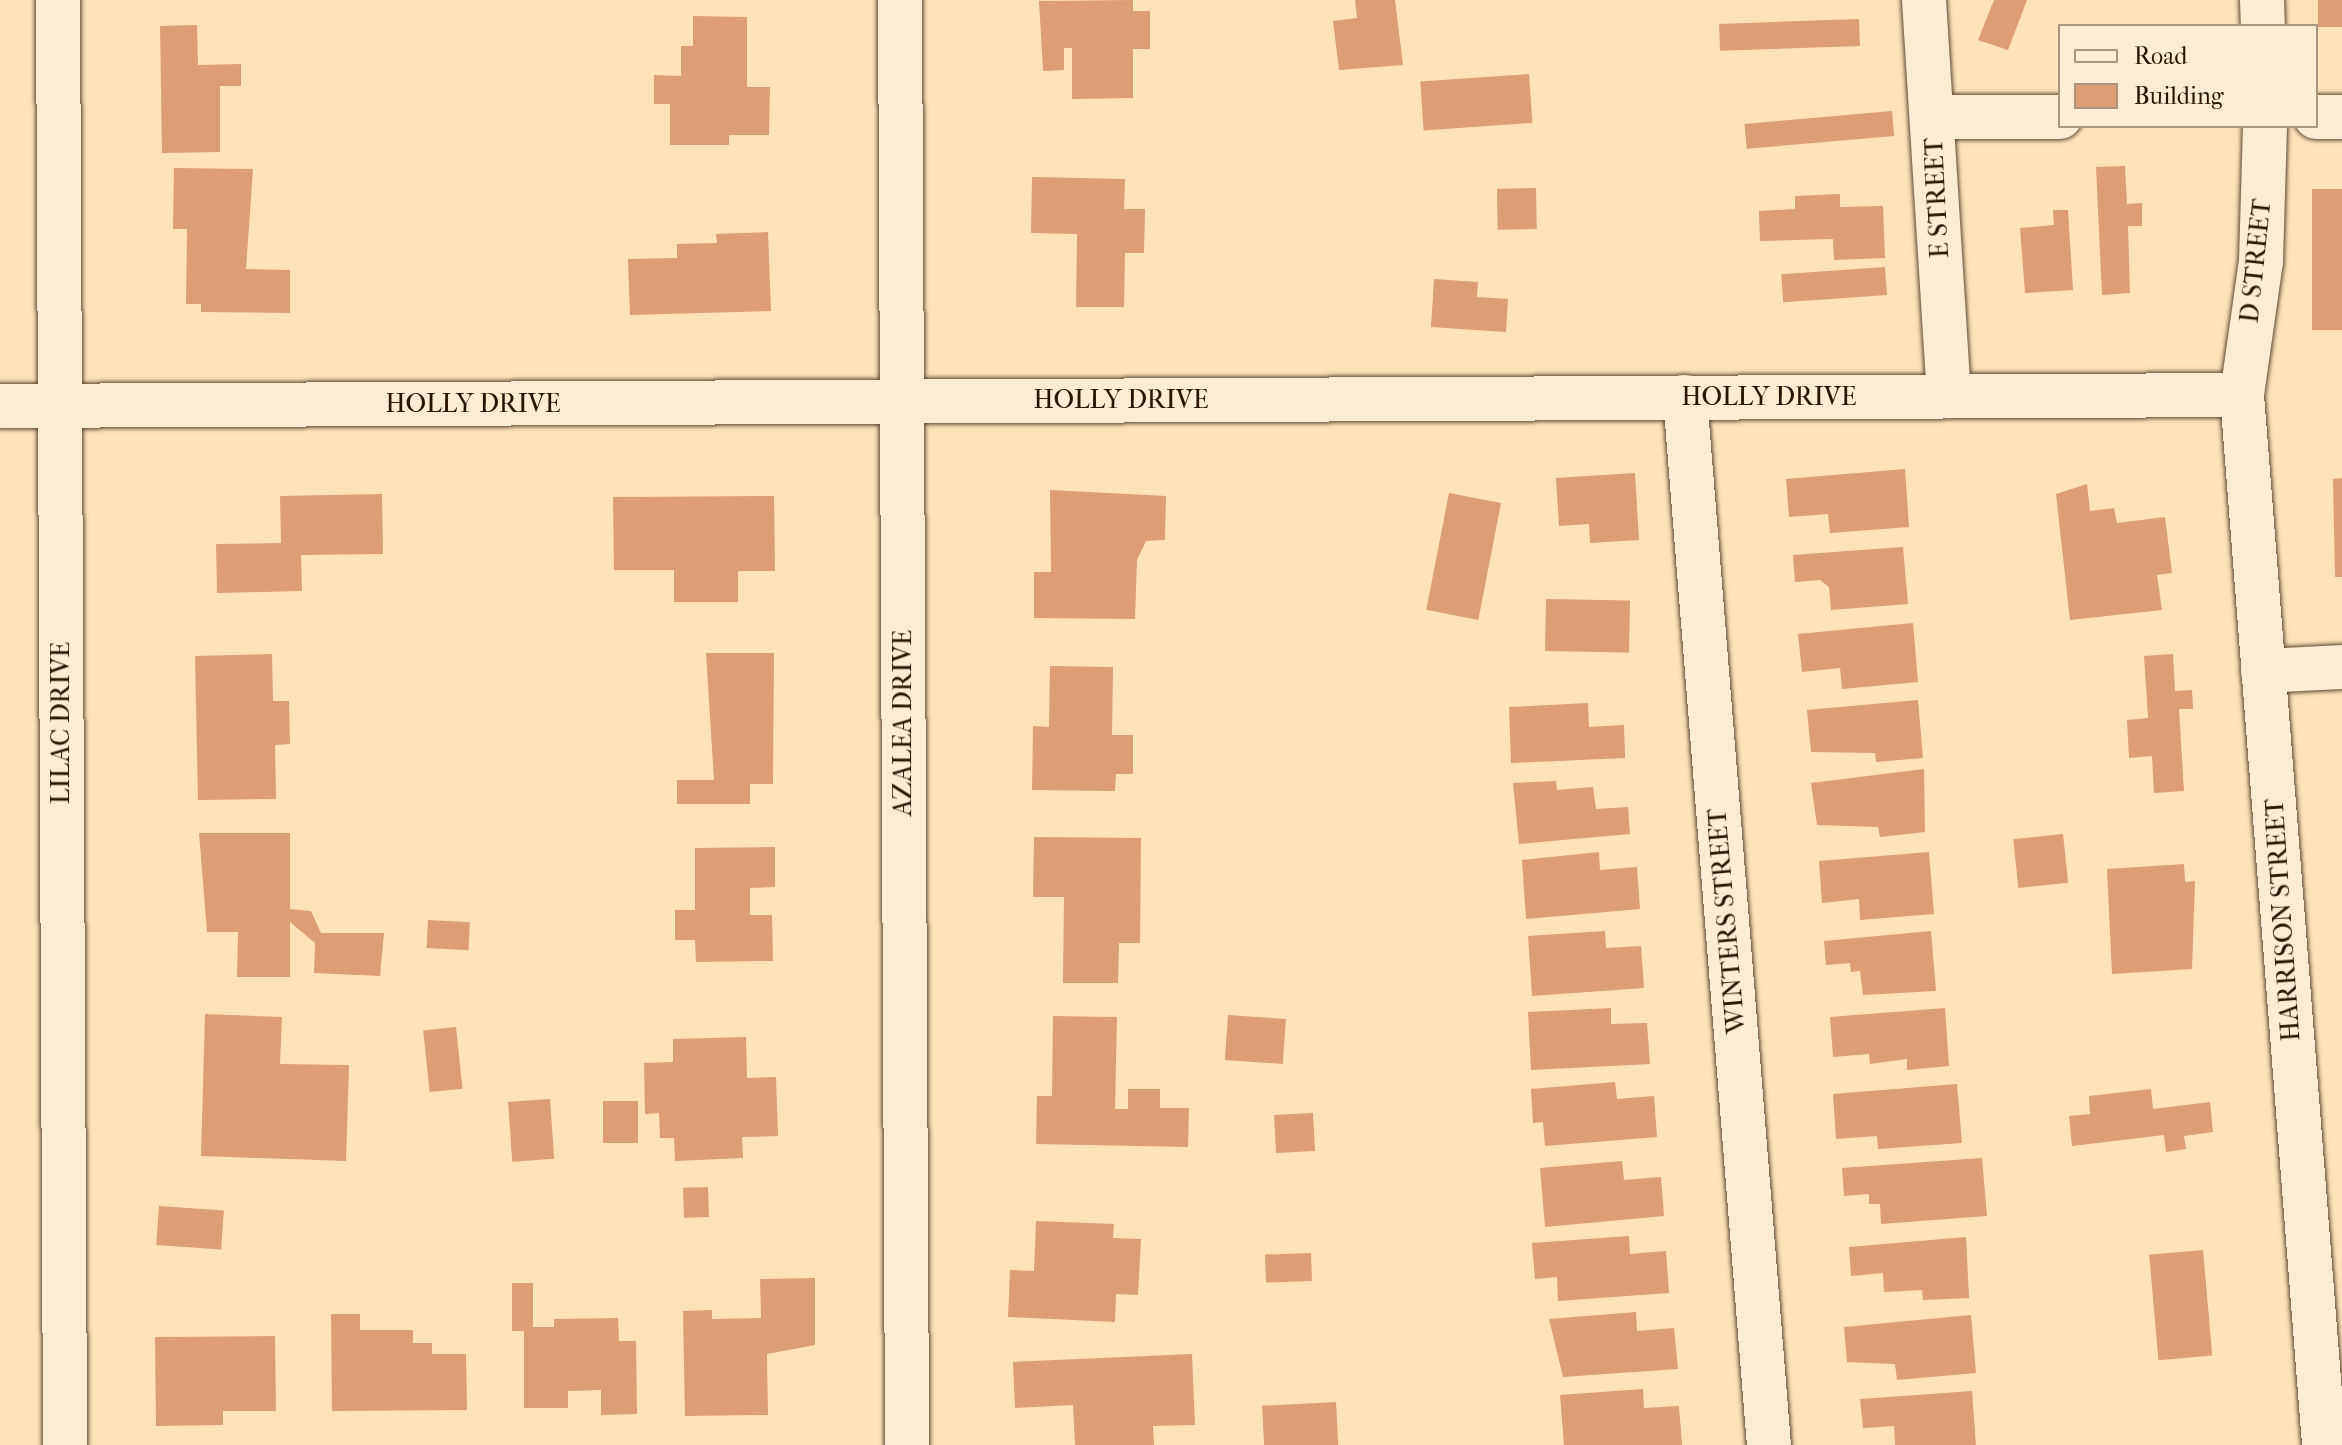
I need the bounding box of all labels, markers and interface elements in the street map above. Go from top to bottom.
legend [2058,24,2318,128]
text: Road [2134,42,2187,70]
text: Building [2134,82,2224,110]
street label: E STREET [1918,137,1956,259]
street label: D STREET [2234,197,2278,325]
street label: HOLLY DRIVE [1681,381,1857,413]
street label: HOLLY DRIVE [1033,384,1209,416]
street label: HOLLY DRIVE [385,388,561,420]
street label: AZALEA DRIVE [887,630,919,816]
street label: LILAC DRIVE [45,642,77,804]
street label: HARRISON STREET [2259,798,2307,1042]
street label: WINTERS STREET [1702,807,1752,1035]

